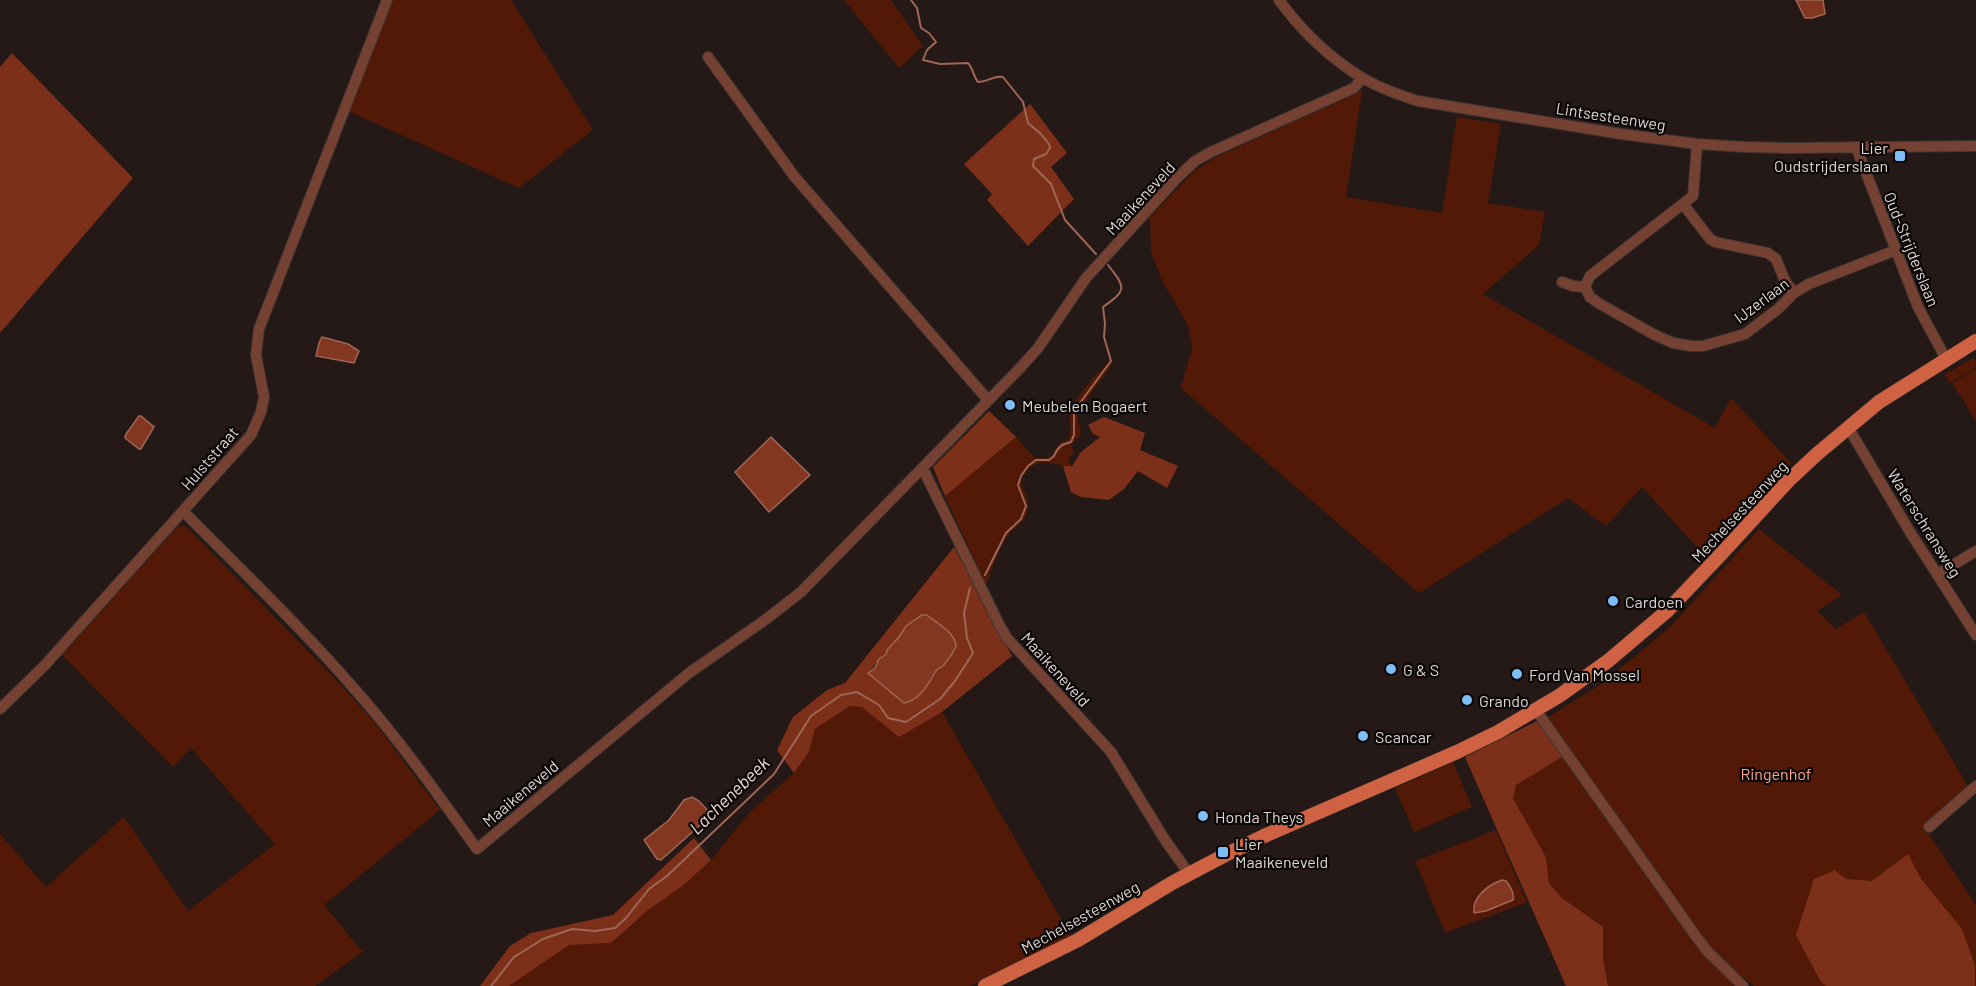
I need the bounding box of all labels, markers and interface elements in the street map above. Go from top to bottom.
street label: Lintsesteenweg [1555,98,1667,134]
place label: Lier Oudstrijderslaan [1774,138,1888,175]
marker: Lier Oudstrijderslaan [1893,149,1907,163]
street label: Maaikeneveld [1101,157,1179,239]
street label: Oud-Strijderslaan [1880,189,1944,309]
street label: IJzerlaan [1730,273,1792,327]
place label: Meubelen Bogaert [1022,396,1148,415]
marker: Meubelen Bogaert [1003,398,1017,412]
street label: Hulststraat [176,422,242,494]
street label: Mechelsesteenweg [1687,456,1791,566]
street label: Waterschransweg [1884,465,1966,581]
place label: Cardoen [1625,592,1683,611]
marker: Cardoen [1606,594,1620,608]
street label: Maaikeneveld [1018,628,1094,710]
place label: G & S [1403,660,1439,679]
marker: G & S [1384,662,1398,676]
place label: Ford Van Mossel [1529,665,1640,684]
marker: Ford Van Mossel [1510,667,1524,681]
place label: Grando [1479,691,1529,710]
marker: Grando [1460,693,1474,707]
place label: Scancar [1375,727,1432,746]
marker: Scancar [1356,729,1370,743]
water label: Lachenebeek [685,751,774,839]
street label: Maaikeneveld [478,756,562,830]
park label: Ringenhof [1740,764,1812,783]
place label: Honda Theys [1215,807,1303,826]
marker: Honda Theys [1196,809,1210,823]
place label: Lier Maaikeneveld [1235,834,1328,871]
marker: Lier Maaikeneveld [1216,845,1230,859]
street label: Mechelsesteenweg [1018,877,1142,957]

